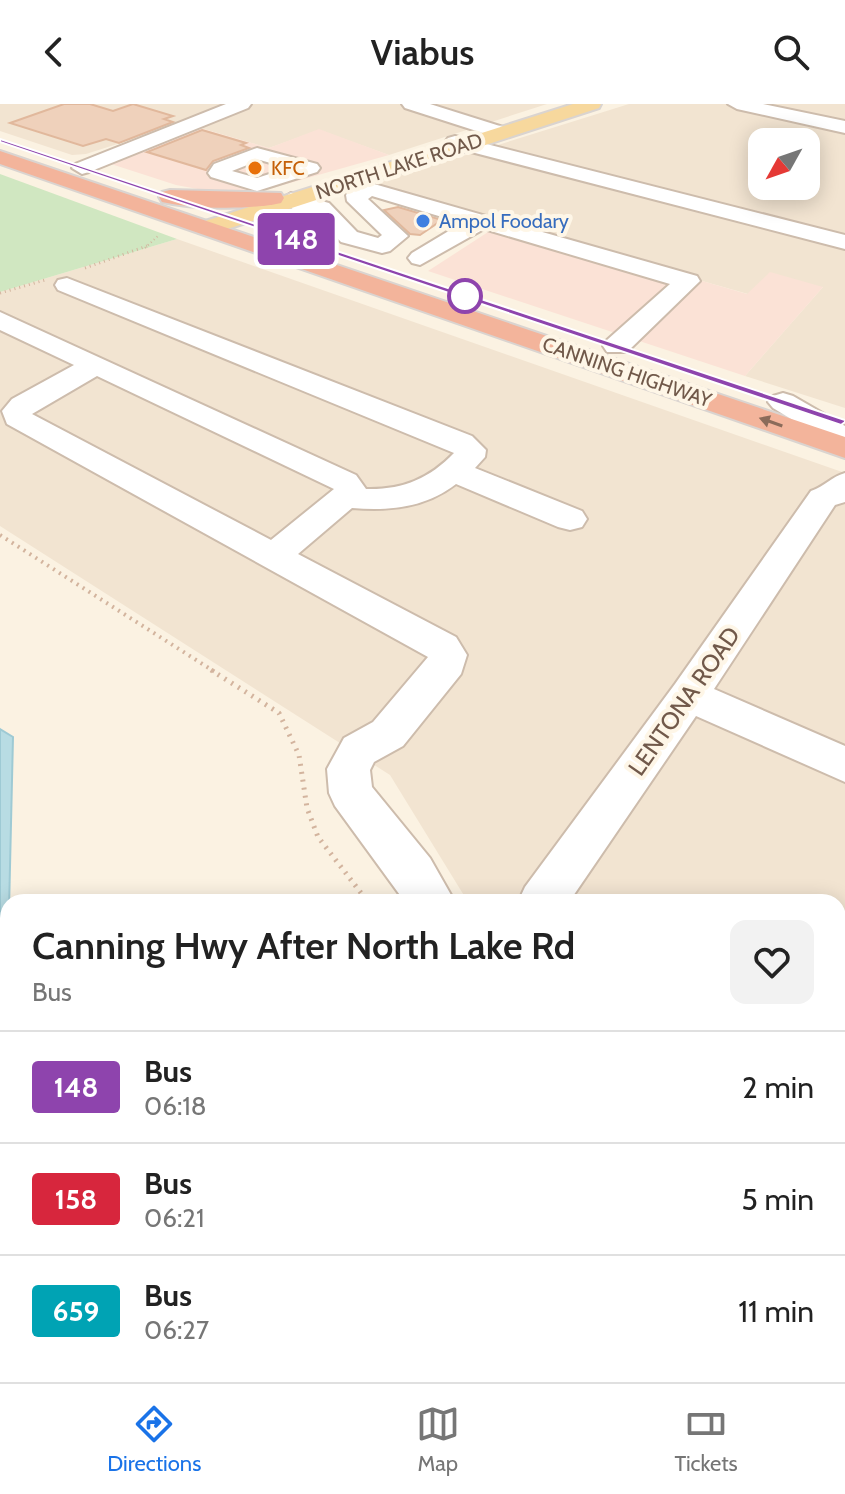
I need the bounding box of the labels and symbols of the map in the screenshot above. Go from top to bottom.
street label: NORTH LAKE ROAD [313,128,485,204]
north arrow [748,128,820,200]
place label: KFC [271,156,305,180]
marker: KFC [246,159,264,177]
place label: Ampol Foodary [439,209,569,233]
marker: Ampol Foodary [414,212,432,230]
line badge: 148 [250,213,342,265]
unlabelled marker [448,279,482,313]
street label: CANNING HIGHWAY [539,332,715,412]
one-way arrow [759,416,783,428]
street label: LENTONA ROAD [622,621,746,781]

